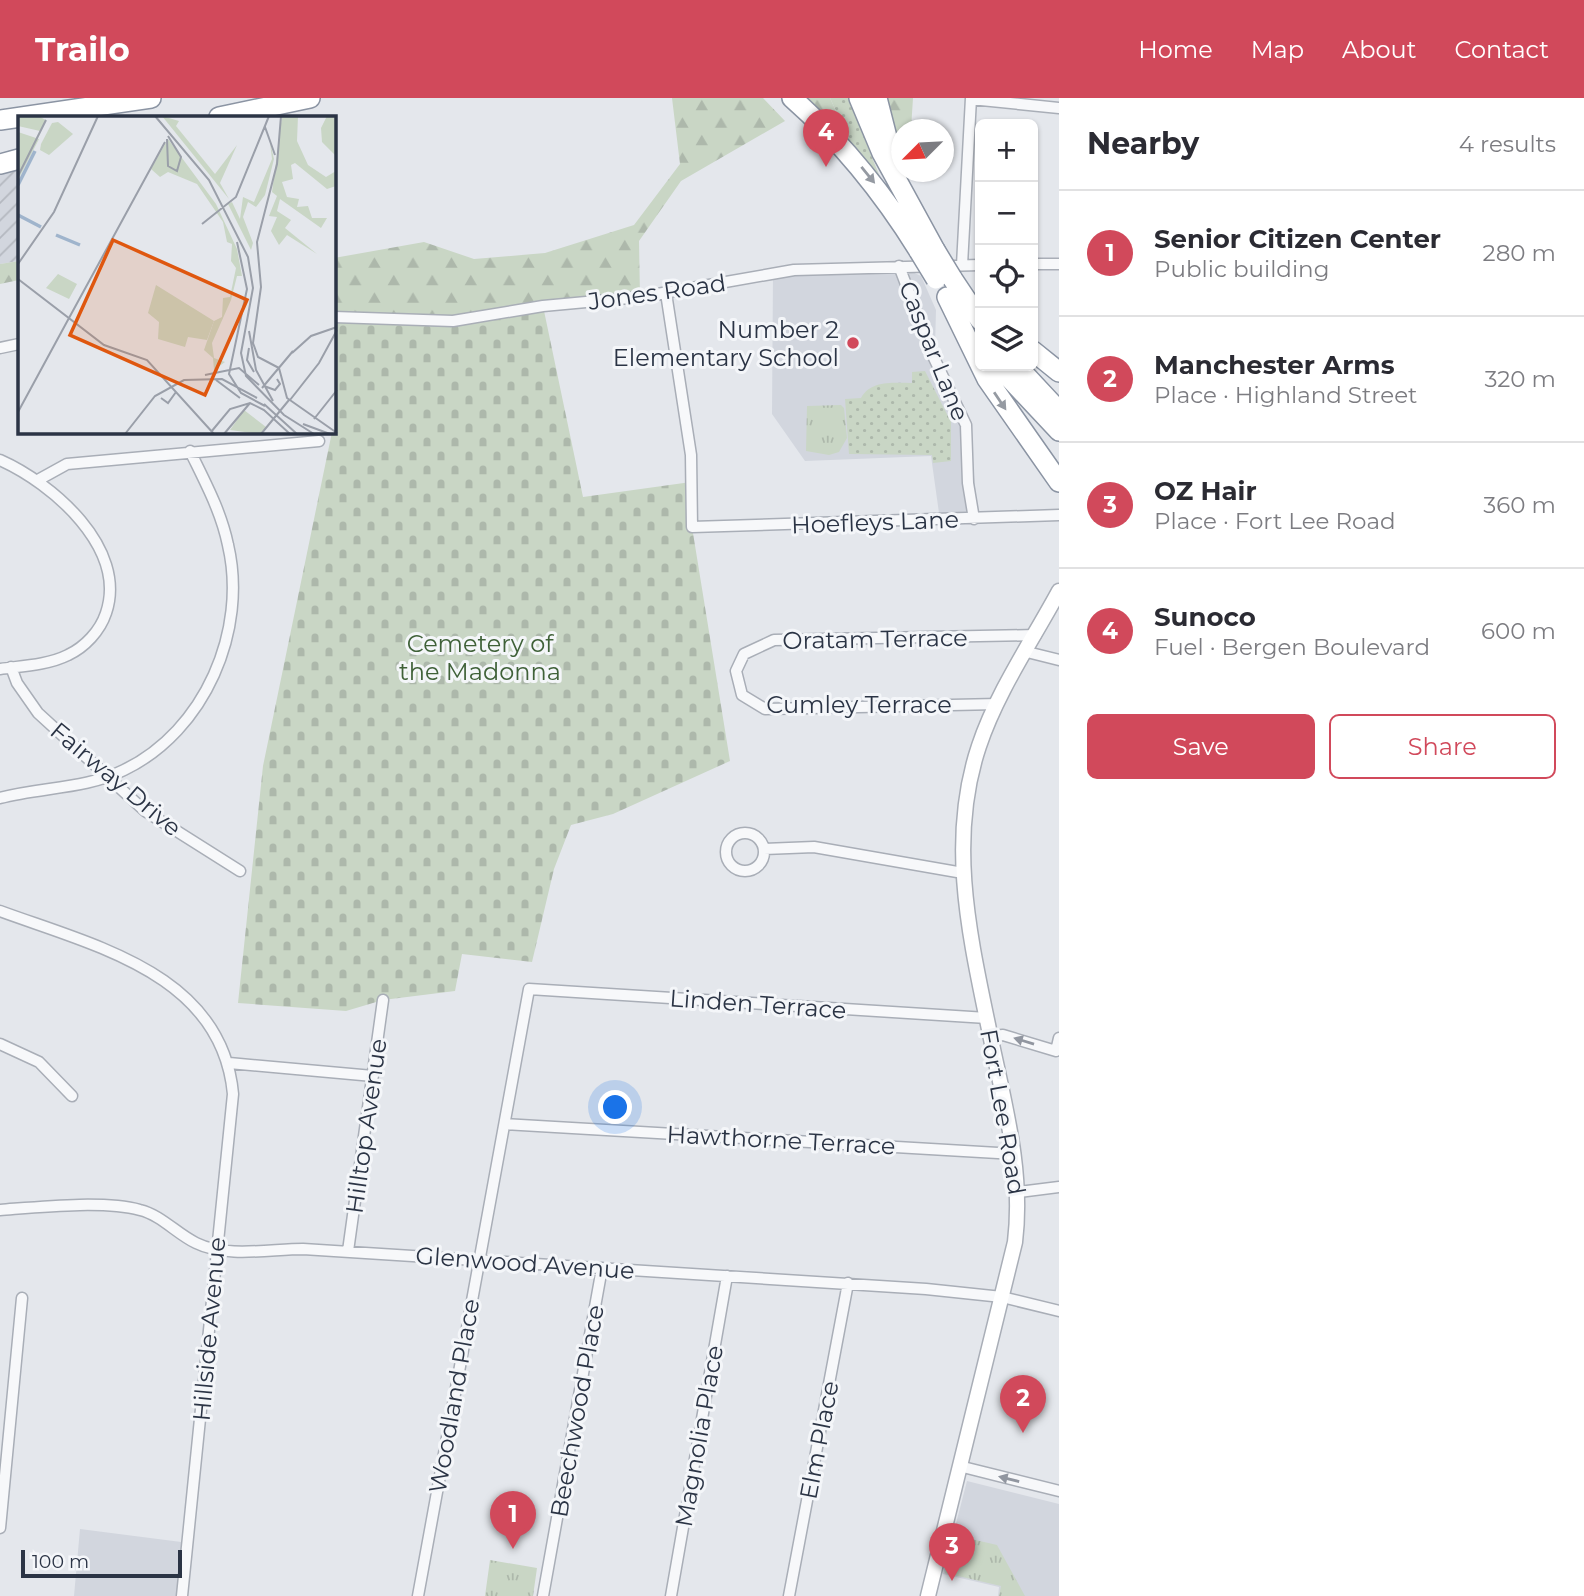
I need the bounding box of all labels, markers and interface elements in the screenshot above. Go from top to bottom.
text: Trailo [35,29,130,69]
text: Home [1138,35,1213,64]
text: Map [1251,35,1304,64]
text: About [1342,35,1416,64]
text: Contact [1454,35,1549,64]
pin: 4 [803,109,849,167]
inset map [18,116,336,434]
north arrow [891,119,954,182]
map controls [975,119,1038,371]
button: + [975,119,1038,182]
text: Nearby [1087,125,1199,162]
text: 4 results [1459,130,1556,158]
one-way arrow [860,166,875,184]
button: − [975,182,1038,245]
text: Senior Citizen Center [1154,223,1441,255]
text: 1 [1105,239,1115,267]
text: 280 m [1483,239,1556,267]
button: locate [975,245,1038,308]
text: Public building [1154,255,1329,283]
street label: Jones Road [585,268,728,316]
street label: Caspar Lane [893,277,975,425]
button: layers [975,308,1038,371]
place label: Number 2 Elementary School [613,315,839,372]
marker: Number 2 Elementary School [845,335,861,351]
text: Manchester Arms [1154,349,1394,381]
text: 2 [1103,365,1117,393]
text: 320 m [1484,365,1556,393]
text: Place · Highland Street [1154,381,1417,409]
one-way arrow [994,391,1007,410]
text: OZ Hair [1154,475,1257,507]
text: 3 [1103,491,1117,519]
text: 360 m [1483,491,1556,519]
street label: Hoefleys Lane [791,505,959,539]
text: Place · Fort Lee Road [1154,507,1396,535]
text: Sunoco [1154,601,1256,633]
text: 4 [1102,617,1118,645]
text: 600 m [1481,617,1556,645]
street label: Oratam Terrace [782,623,968,655]
park label: Cemetery of the Madonna [399,629,561,686]
text: Fuel · Bergen Boulevard [1154,633,1430,661]
street label: Cumley Terrace [766,690,952,719]
button: Save [1087,714,1315,779]
button: Share [1329,714,1556,779]
street label: Fairway Drive [45,716,187,842]
street label: Linden Terrace [669,983,847,1025]
street label: Fort Lee Road [974,1027,1032,1197]
one-way arrow [1013,1036,1034,1046]
street label: Hilltop Avenue [339,1037,393,1215]
your location [598,1090,632,1124]
street label: Hawthorne Terrace [666,1120,896,1160]
street label: Hillside Avenue [187,1236,231,1422]
street label: Glenwood Avenue [415,1241,635,1285]
street label: Woodland Place [423,1297,485,1495]
street label: Beechwood Place [544,1302,610,1520]
street label: Magnolia Place [669,1343,729,1529]
pin: 2 [1000,1375,1046,1433]
street label: Elm Place [793,1378,845,1502]
one-way arrow [998,1473,1020,1484]
pin: 1 [490,1491,536,1549]
pin: 3 [929,1523,975,1581]
scale bar [21,1547,182,1579]
text: 100 m [32,1550,89,1573]

